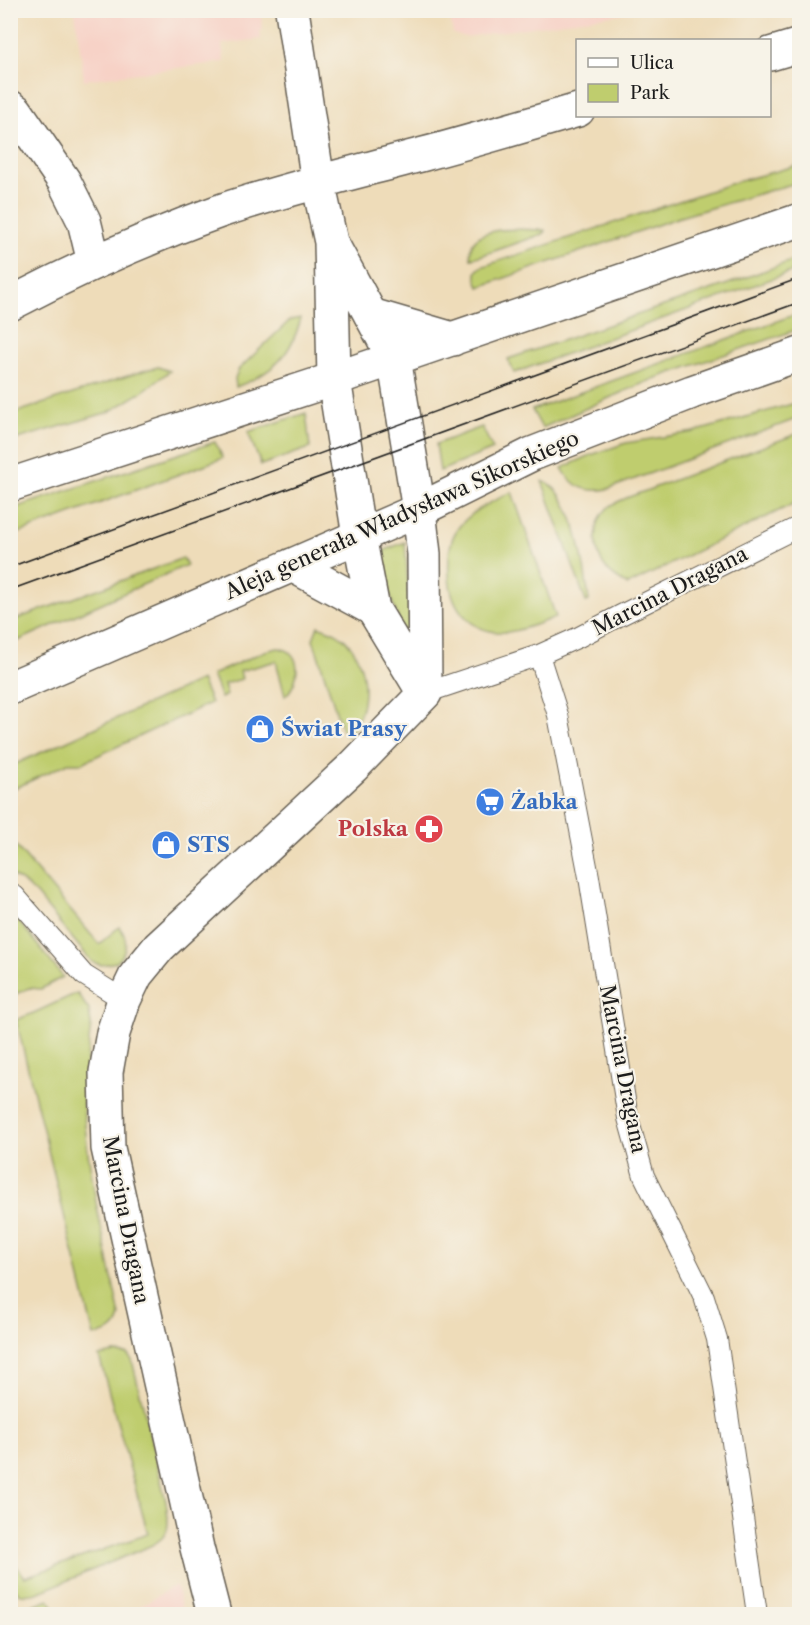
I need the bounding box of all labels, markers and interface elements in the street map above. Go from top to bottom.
legend [576,39,771,117]
text: Ulica [630,52,674,74]
text: Park [630,82,671,104]
street label: Aleja generała Władysława Sikorskiego [220,425,583,605]
street label: Marcina Dragana [588,540,752,640]
shop icon: Świat Prasy [244,713,276,745]
place label: Świat Prasy [281,716,408,741]
supermarket icon: Żabka [474,786,506,818]
place label: Żabka [511,789,579,814]
pharmacy icon: Polska [413,813,445,845]
place label: Polska [338,816,409,841]
shop icon: STS [150,829,182,861]
place label: STS [187,832,230,857]
street label: Marcina Dragana [595,983,652,1156]
street label: Marcina Dragana [98,1134,155,1307]

